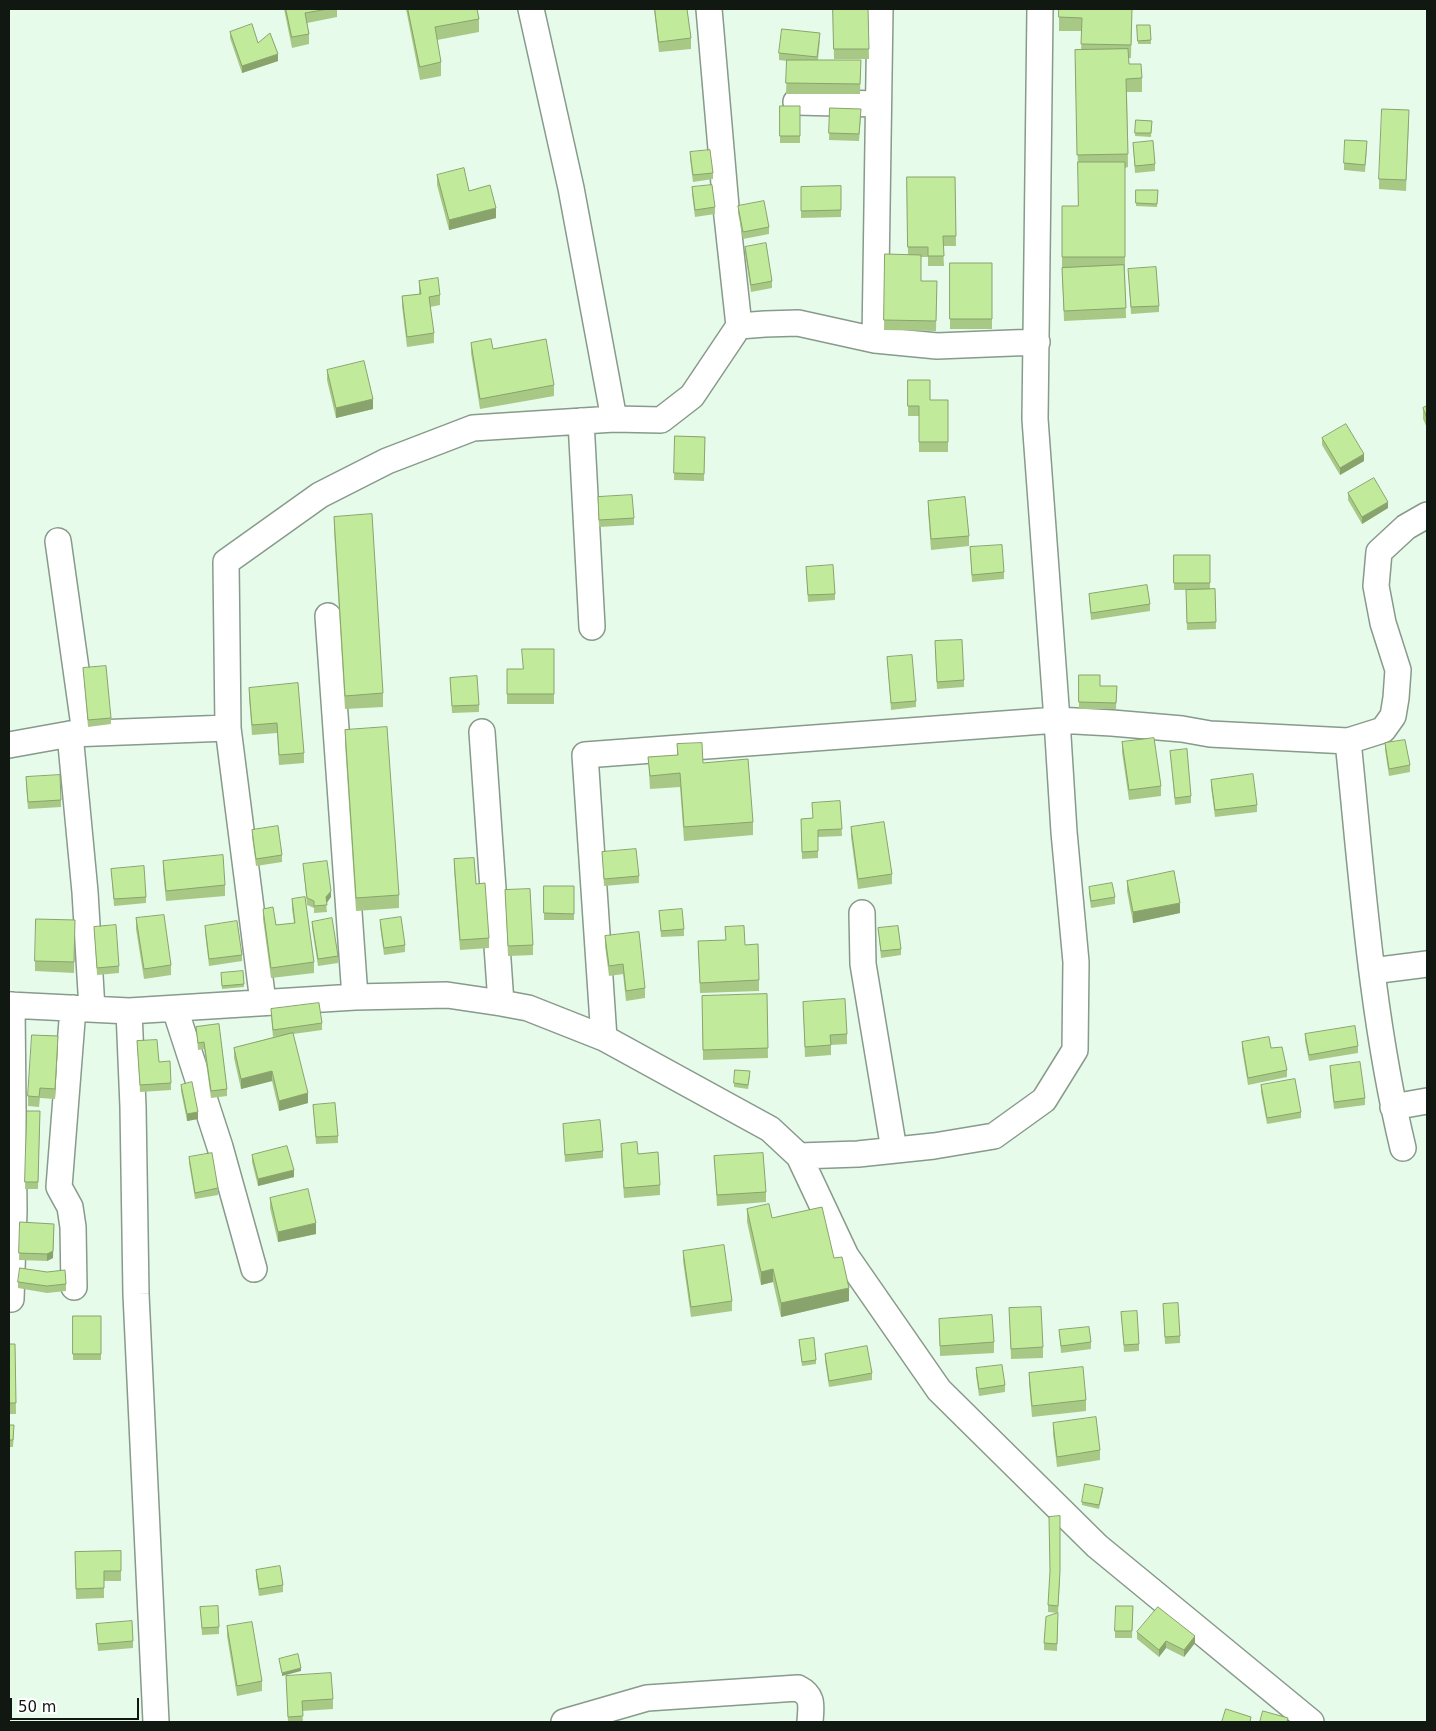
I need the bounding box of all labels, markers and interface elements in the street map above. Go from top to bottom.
scale bar [12,1688,141,1720]
text: 50 m [18,1698,56,1716]

